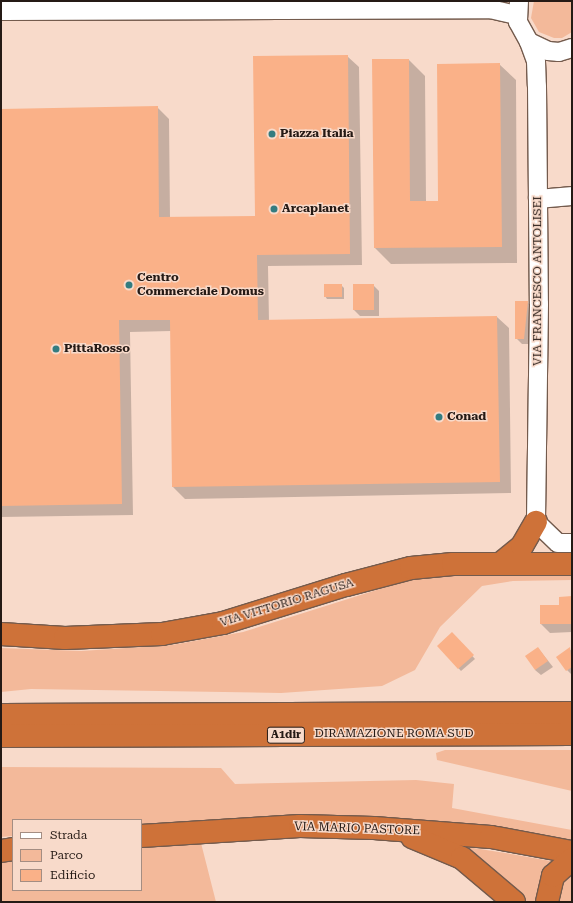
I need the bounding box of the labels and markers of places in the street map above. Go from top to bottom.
place label: Piazza Italia [280,127,354,141]
marker: Piazza Italia [267,129,277,139]
place label: Arcaplanet [282,202,349,216]
marker: Arcaplanet [269,204,279,214]
place label: Centro Commerciale Domus [137,271,264,299]
marker: Centro Commerciale Domus [124,280,134,290]
place label: PittaRosso [64,342,130,356]
marker: PittaRosso [51,344,61,354]
place label: Conad [447,410,486,424]
marker: Conad [434,412,444,422]

